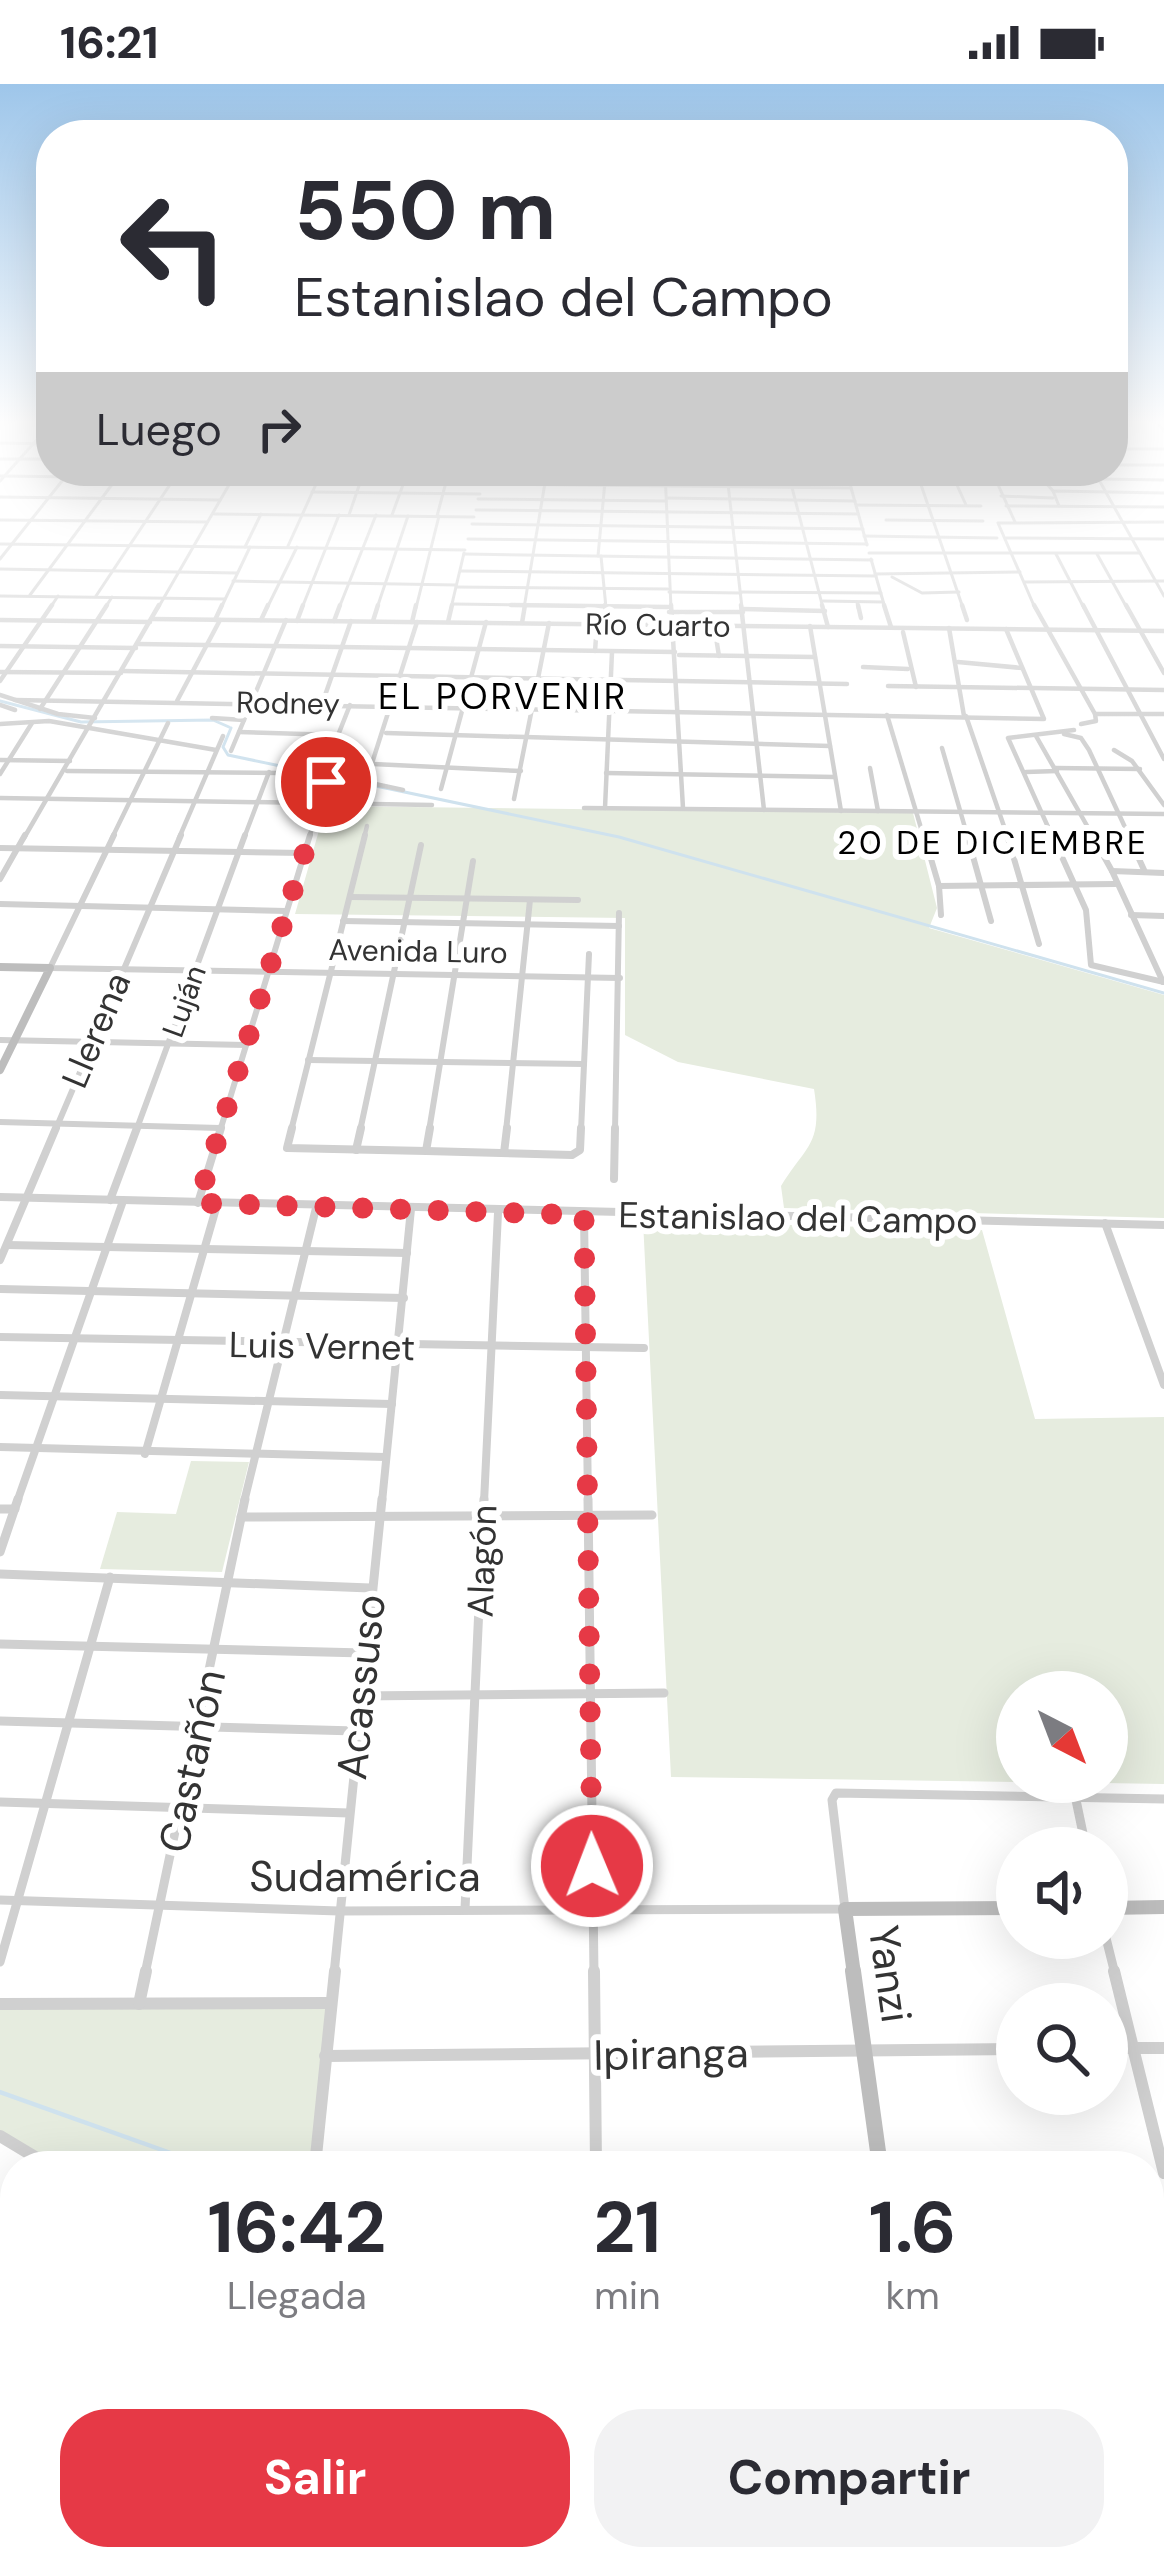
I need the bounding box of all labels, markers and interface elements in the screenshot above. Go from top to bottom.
text: 16:21 [60,13,159,72]
text: 550 m [294,156,556,265]
icon: left [96,168,252,324]
text: Estanislao del Campo [294,262,833,333]
icon: right [246,396,312,462]
text: Luego [96,400,222,459]
street label: Río Cuarto [585,604,731,646]
district label: EL PORVENIR [378,673,628,720]
street label: Rodney [236,683,341,723]
pin [275,731,377,833]
icon: arrive [293,749,359,815]
district label: 20 DE DICIEMBRE [837,821,1149,864]
street label: Avenida Luro [328,930,508,972]
street label: Luján [153,960,215,1042]
street label: Llerena [51,965,141,1095]
street label: Estanislao del Campo [618,1191,978,1245]
street label: Luis Vernet [229,1321,415,1371]
street label: Alagón [457,1504,507,1618]
street label: Acassuso [324,1592,398,1782]
street label: Castañón [146,1665,238,1857]
north arrow [996,1671,1128,1803]
map controls [996,1671,1128,2115]
position arrow [529,1803,655,1929]
button: sound [996,1827,1128,1959]
street label: Sudamérica [249,1849,481,1904]
street label: Yanzi [856,1922,924,2026]
button: search [996,1983,1128,2115]
street label: Ipiranga [593,2025,749,2083]
text: 16:42 [207,2181,386,2274]
text: 21 [593,2181,661,2274]
text: 1.6 [869,2181,957,2274]
text: Llegada [227,2270,367,2321]
text: min [594,2270,661,2321]
text: km [885,2270,940,2321]
button: Salir [60,2409,570,2547]
button: Compartir [594,2409,1104,2547]

